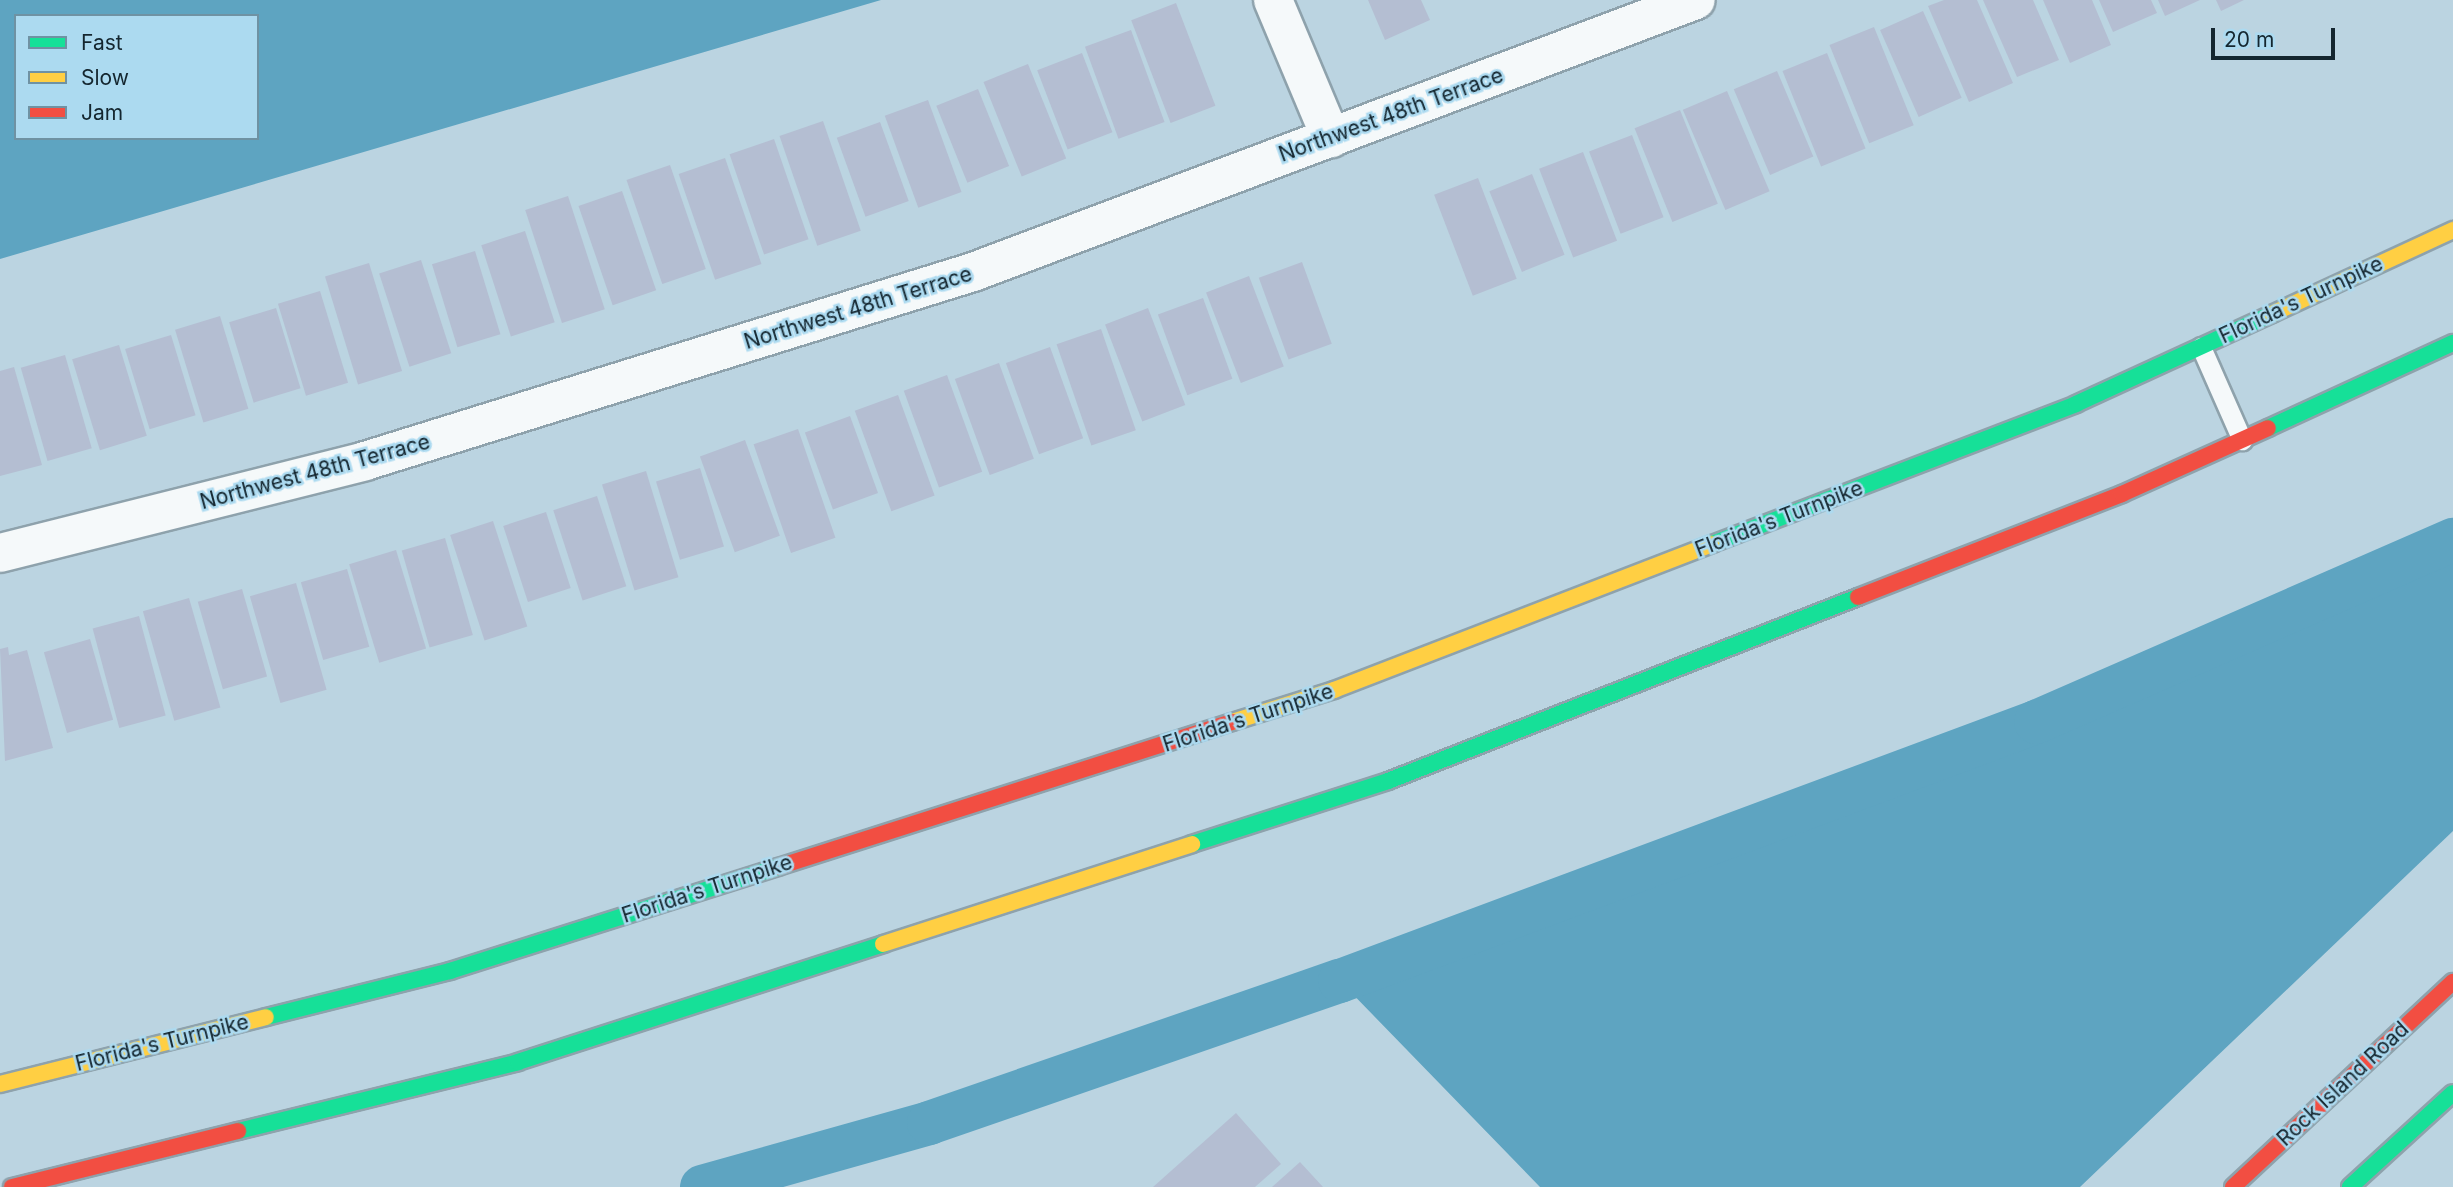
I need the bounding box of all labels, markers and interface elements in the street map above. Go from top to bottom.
legend [14,14,259,140]
scale bar [2215,14,2339,58]
text: 20 m [2224,27,2274,52]
text: Fast [81,30,123,55]
street label: Northwest 48th Terrace [1275,63,1507,167]
text: Slow [81,65,129,90]
text: Jam [81,100,123,125]
street label: Florida's Turnpike [2215,251,2387,349]
street label: Northwest 48th Terrace [741,261,975,355]
street label: Northwest 48th Terrace [197,429,433,515]
street label: Florida's Turnpike [1692,475,1866,563]
street label: Florida's Turnpike [1160,679,1336,757]
street label: Florida's Turnpike [619,850,795,928]
street label: Florida's Turnpike [73,1009,251,1077]
street label: Rock Island Road [2272,1017,2414,1151]

